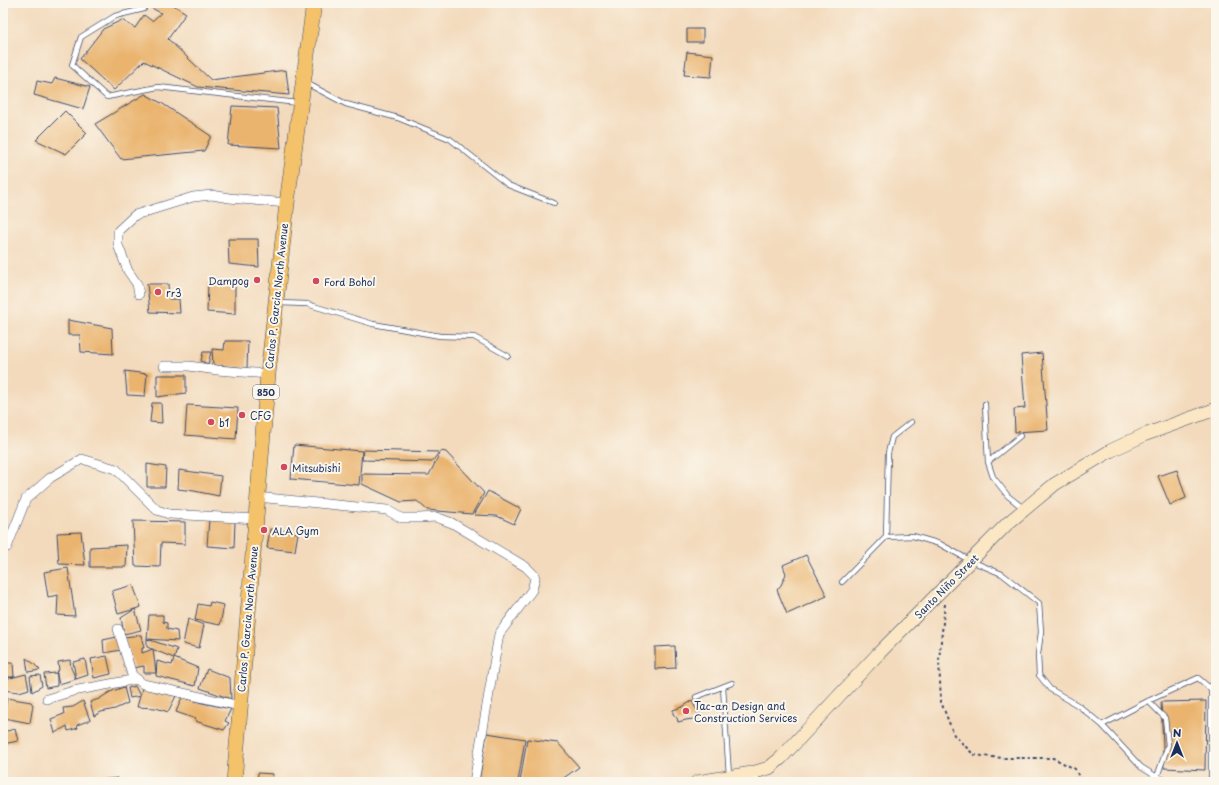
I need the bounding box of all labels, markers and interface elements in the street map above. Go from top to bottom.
street label: Carlos P. Garcia North Avenue [261,222,291,370]
place label: Dampog [208,273,249,288]
place label: Ford Bohol [324,274,376,289]
marker: Dampog [252,275,262,285]
marker: Ford Bohol [311,276,321,286]
place label: rr3 [166,285,181,300]
marker: rr3 [153,287,163,297]
road number: 850 [253,385,279,399]
place label: CFG [250,408,271,423]
marker: CFG [237,410,247,420]
place label: b1 [219,415,229,430]
marker: b1 [206,417,216,427]
place label: Mitsubishi [292,460,341,475]
marker: Mitsubishi [279,462,289,472]
place label: ALA Gym [272,523,319,538]
marker: ALA Gym [259,525,269,535]
street label: Carlos P. Garcia North Avenue [233,545,261,693]
street label: Santo Niño Street [910,550,982,622]
place label: Tac-an Design and Construction Services [694,698,797,725]
marker: Tac-an Design and Construction Services [681,706,691,716]
north arrow [1157,723,1197,763]
text: N [1173,724,1182,741]

